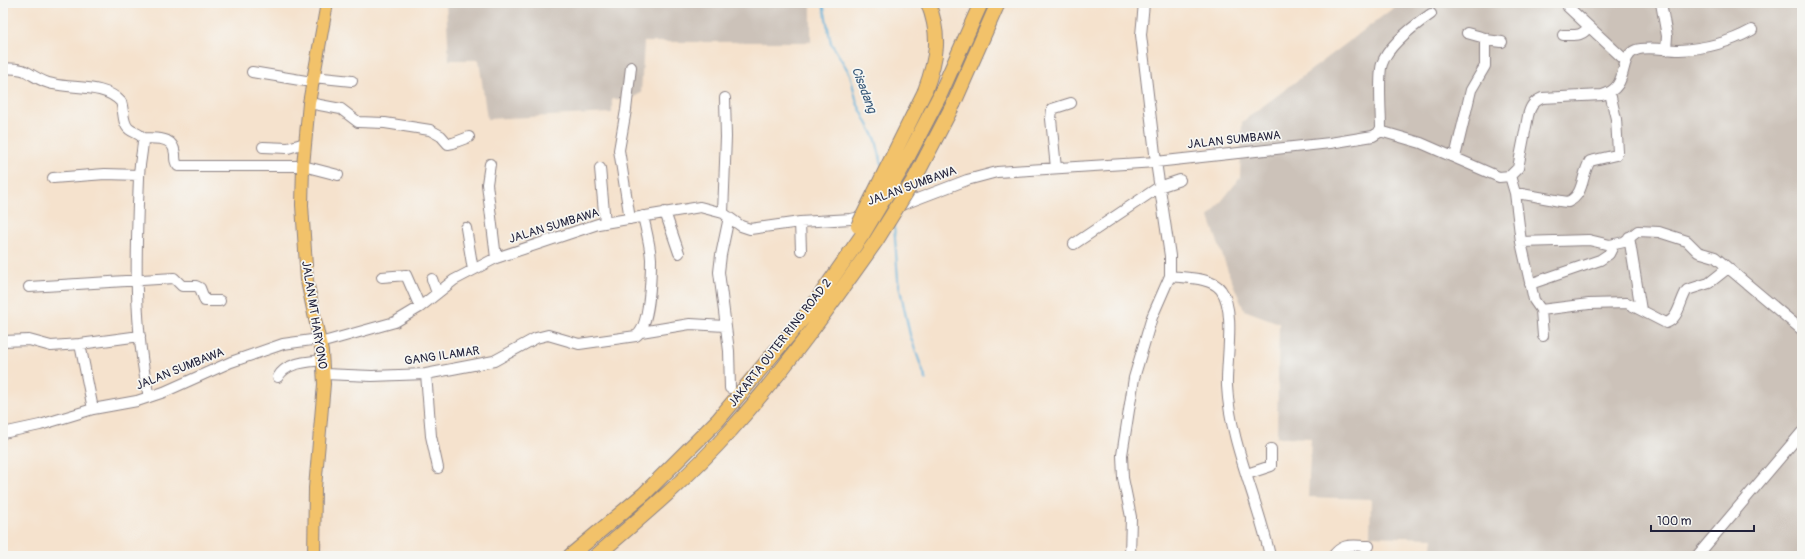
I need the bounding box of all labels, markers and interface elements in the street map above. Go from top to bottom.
water label: Cisadang [848,65,881,117]
street label: JALAN SUMBAWA [1187,128,1282,152]
street label: JALAN SUMBAWA [865,163,959,209]
street label: JALAN SUMBAWA [507,205,601,247]
street label: JALAN MT HARYONO [298,260,330,371]
street label: JAKARTA OUTER RING ROAD 2 [725,276,835,410]
street label: GANG ILAMAR [403,343,481,369]
street label: JALAN SUMBAWA [134,344,226,393]
scale bar [1651,507,1754,533]
text: 100 m [1657,514,1692,529]

